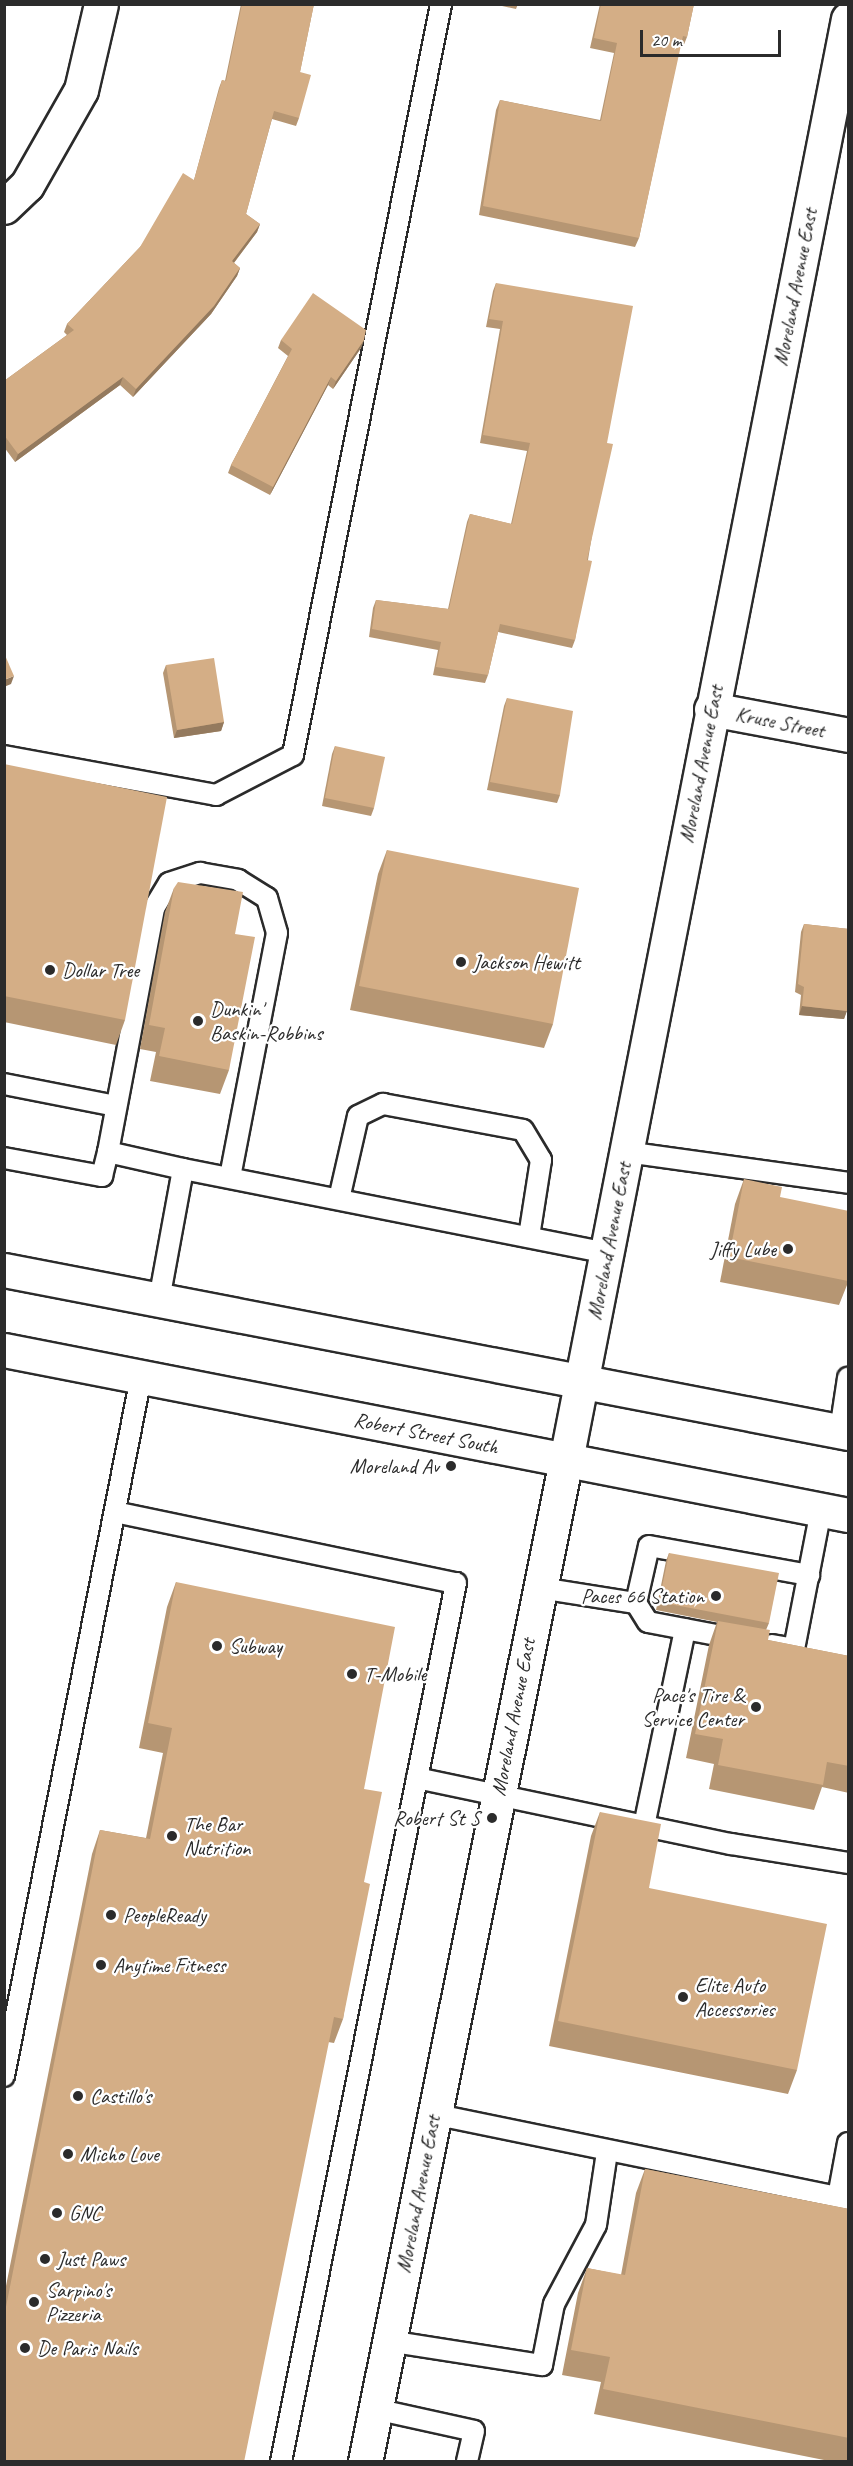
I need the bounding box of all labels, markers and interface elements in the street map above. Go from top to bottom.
scale bar [643,18,784,56]
text: 20 m [651,29,682,51]
street label: Moreland Avenue East [767,206,823,368]
street label: Moreland Avenue East [673,683,729,845]
street label: Kruse Street [733,701,827,743]
place label: Jackson Hewitt [473,949,580,975]
marker: Jackson Hewitt [454,955,468,969]
place label: Dollar Tree [62,957,139,983]
marker: Dollar Tree [43,963,57,977]
place label: Dunkin' Baskin-Robbins [210,996,322,1046]
marker: Dunkin' Baskin-Robbins [191,1014,205,1028]
street label: Moreland Avenue East [581,1160,637,1322]
place label: Jiffy Lube [711,1236,776,1262]
marker: Jiffy Lube [781,1242,795,1256]
street label: Robert Street South [352,1407,500,1459]
place label: Moreland Av [350,1453,439,1479]
marker: Moreland Av [444,1459,458,1473]
place label: Paces 66 Station [581,1583,704,1609]
marker: Paces 66 Station [709,1589,723,1603]
place label: Subway [229,1633,282,1659]
street label: Moreland Avenue East [485,1636,541,1798]
marker: Subway [210,1639,224,1653]
place label: T-Mobile [364,1661,426,1687]
marker: T-Mobile [345,1667,359,1681]
place label: Pace's Tire & Service Center [642,1682,744,1732]
marker: Pace's Tire & Service Center [749,1700,763,1714]
place label: Robert St S [393,1805,480,1831]
place label: The Bar Nutrition [184,1811,251,1861]
marker: Robert St S [485,1811,499,1825]
marker: The Bar Nutrition [165,1829,179,1843]
place label: PeopleReady [123,1902,206,1928]
marker: PeopleReady [104,1908,118,1922]
place label: Anytime Fitness [113,1952,226,1978]
marker: Anytime Fitness [94,1958,108,1972]
place label: Elite Auto Accessories [695,1972,774,2022]
marker: Elite Auto Accessories [676,1990,690,2004]
place label: Castillo's [90,2083,151,2109]
marker: Castillo's [71,2089,85,2103]
street label: Moreland Avenue East [390,2113,446,2275]
place label: Micho Love [80,2141,159,2167]
marker: Micho Love [61,2147,75,2161]
place label: GNC [69,2200,101,2226]
marker: GNC [50,2206,64,2220]
place label: Just Paws [57,2246,126,2272]
marker: Just Paws [38,2252,52,2266]
place label: Sarpino's Pizzeria [46,2277,111,2327]
marker: Sarpino's Pizzeria [27,2295,41,2309]
place label: De Paris Nails [37,2335,139,2361]
marker: De Paris Nails [18,2341,32,2355]

